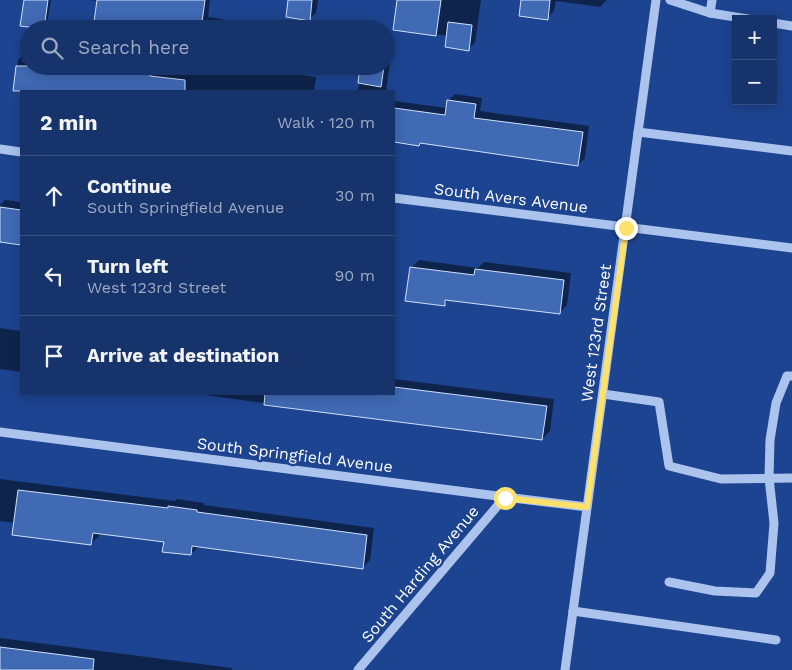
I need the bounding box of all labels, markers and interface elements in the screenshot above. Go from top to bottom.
map controls [732,15,777,105]
button: + [732,15,777,60]
search box [20,20,395,75]
icon: search [38,34,66,62]
text: Search here [78,36,189,59]
button: − [732,60,777,105]
text: 2 min [40,110,97,135]
text: Walk · 120 m [277,113,375,132]
text: Continue [87,175,171,198]
street label: South Avers Avenue [433,179,589,217]
icon: ahead [40,182,68,210]
text: 30 m [335,186,375,205]
text: South Springfield Avenue [87,198,284,217]
route end [615,217,638,240]
text: Turn left [87,255,168,278]
icon: left [40,262,68,290]
street label: West 123rd Street [577,262,615,403]
text: 90 m [334,266,375,285]
text: West 123rd Street [87,278,226,297]
icon: arrive [40,342,68,370]
text: Arrive at destination [87,344,279,367]
street label: South Springfield Avenue [196,434,394,476]
route start [494,487,517,510]
street label: South Harding Avenue [357,502,483,646]

